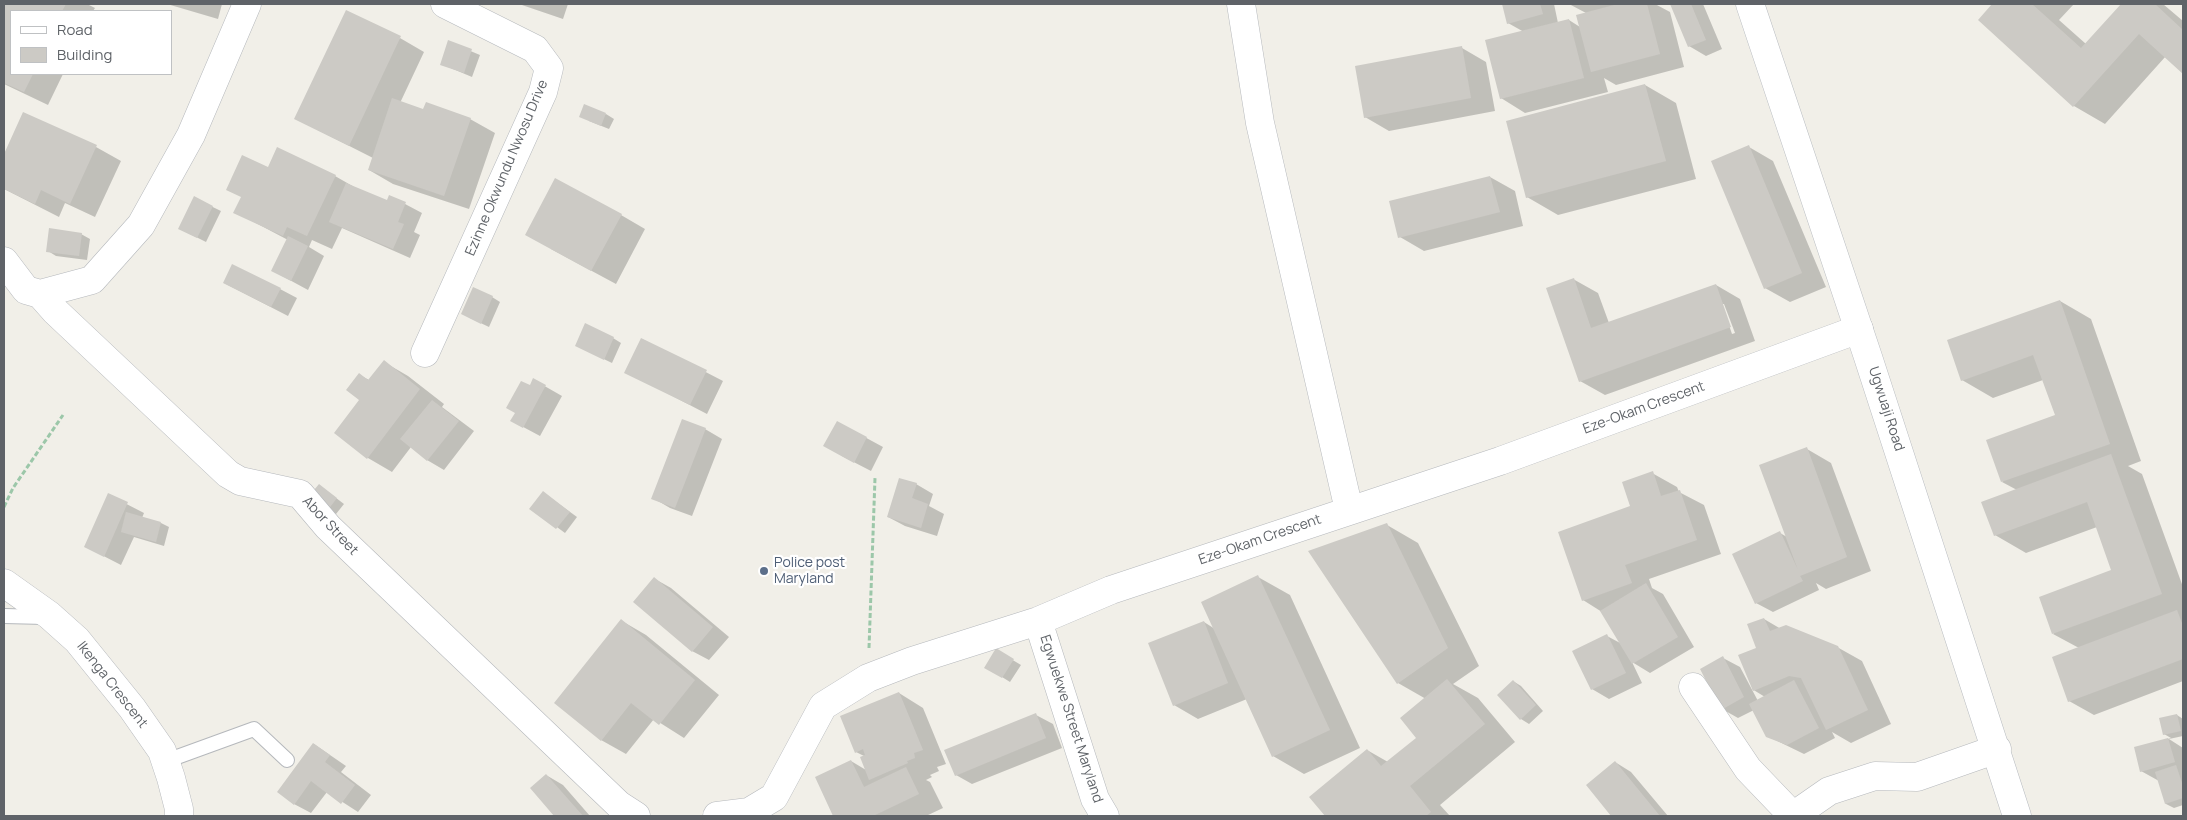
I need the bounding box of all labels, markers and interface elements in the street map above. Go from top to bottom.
legend [10,10,172,75]
text: Road [57,19,93,40]
text: Building [57,44,112,65]
street label: Ezinne Okwundu Nwosu Drive [462,77,552,259]
street label: Ugwuaji Road [1864,365,1908,453]
street label: Eze-Okam Crescent [1581,378,1707,438]
street label: Abor Street [298,493,362,559]
street label: Eze-Okam Crescent [1197,511,1323,569]
place label: Police post Maryland [774,555,845,588]
marker: Police post Maryland [758,565,770,577]
street label: Egwuekwe Street Maryland [1036,633,1106,805]
street label: Ikenga Crescent [73,638,151,732]

